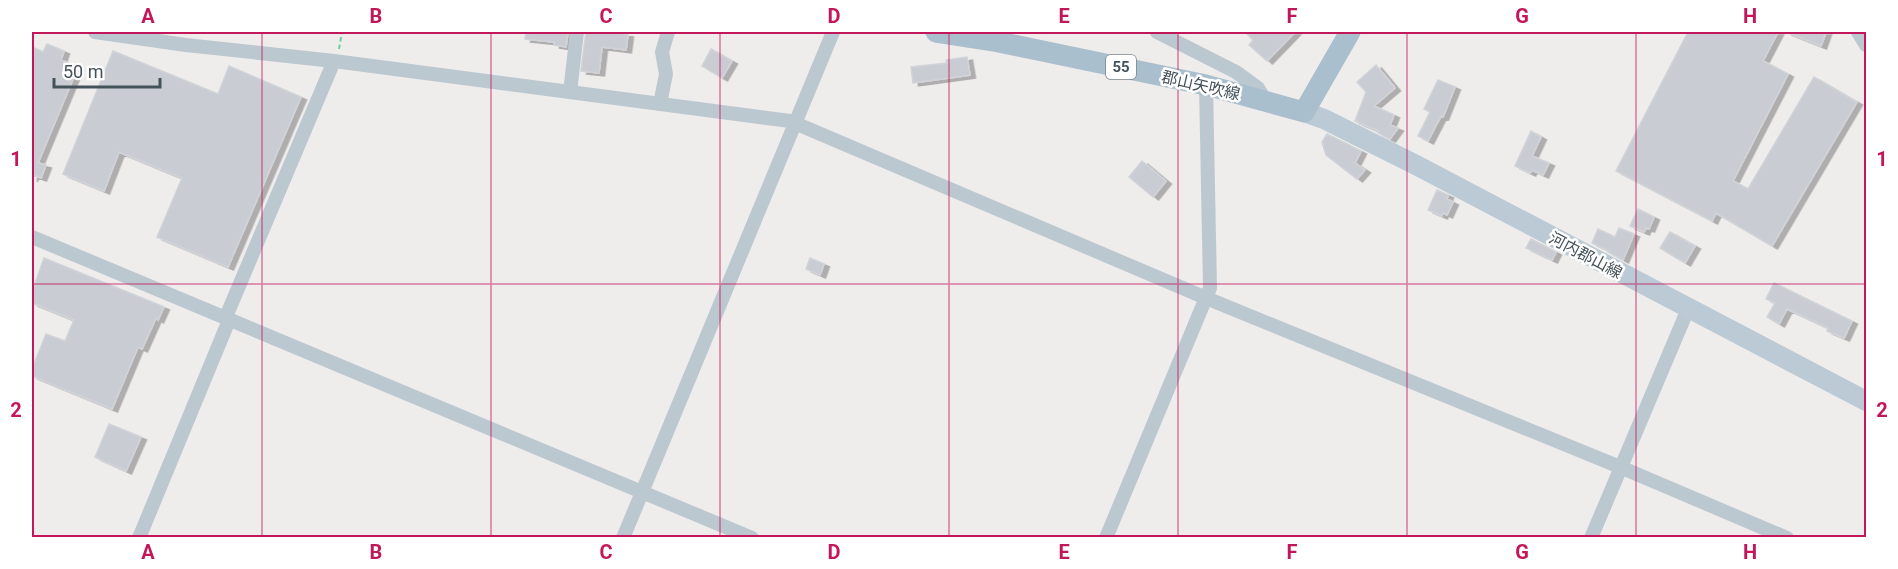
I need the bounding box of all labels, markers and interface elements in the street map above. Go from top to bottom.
text: A [141,4,155,28]
text: B [370,4,382,28]
text: C [599,4,613,28]
text: D [828,4,841,28]
text: E [1058,4,1070,28]
text: F [1287,4,1298,28]
text: G [1515,4,1529,28]
text: H [1743,4,1757,28]
scale bar [54,51,160,89]
road number: 55 [1106,55,1136,79]
text: 50 m [63,61,103,82]
street label: 郡山矢吹線 [1160,67,1242,104]
text: 1 [10,147,22,171]
text: 1 [1876,147,1888,171]
street label: 河内郡山線 [1546,228,1626,283]
text: 2 [10,398,22,422]
text: 2 [1876,398,1888,422]
text: A [141,540,155,564]
text: B [370,540,382,564]
text: C [599,540,613,564]
text: D [828,540,841,564]
text: E [1058,540,1070,564]
text: F [1287,540,1298,564]
text: G [1515,540,1529,564]
text: H [1743,540,1757,564]

